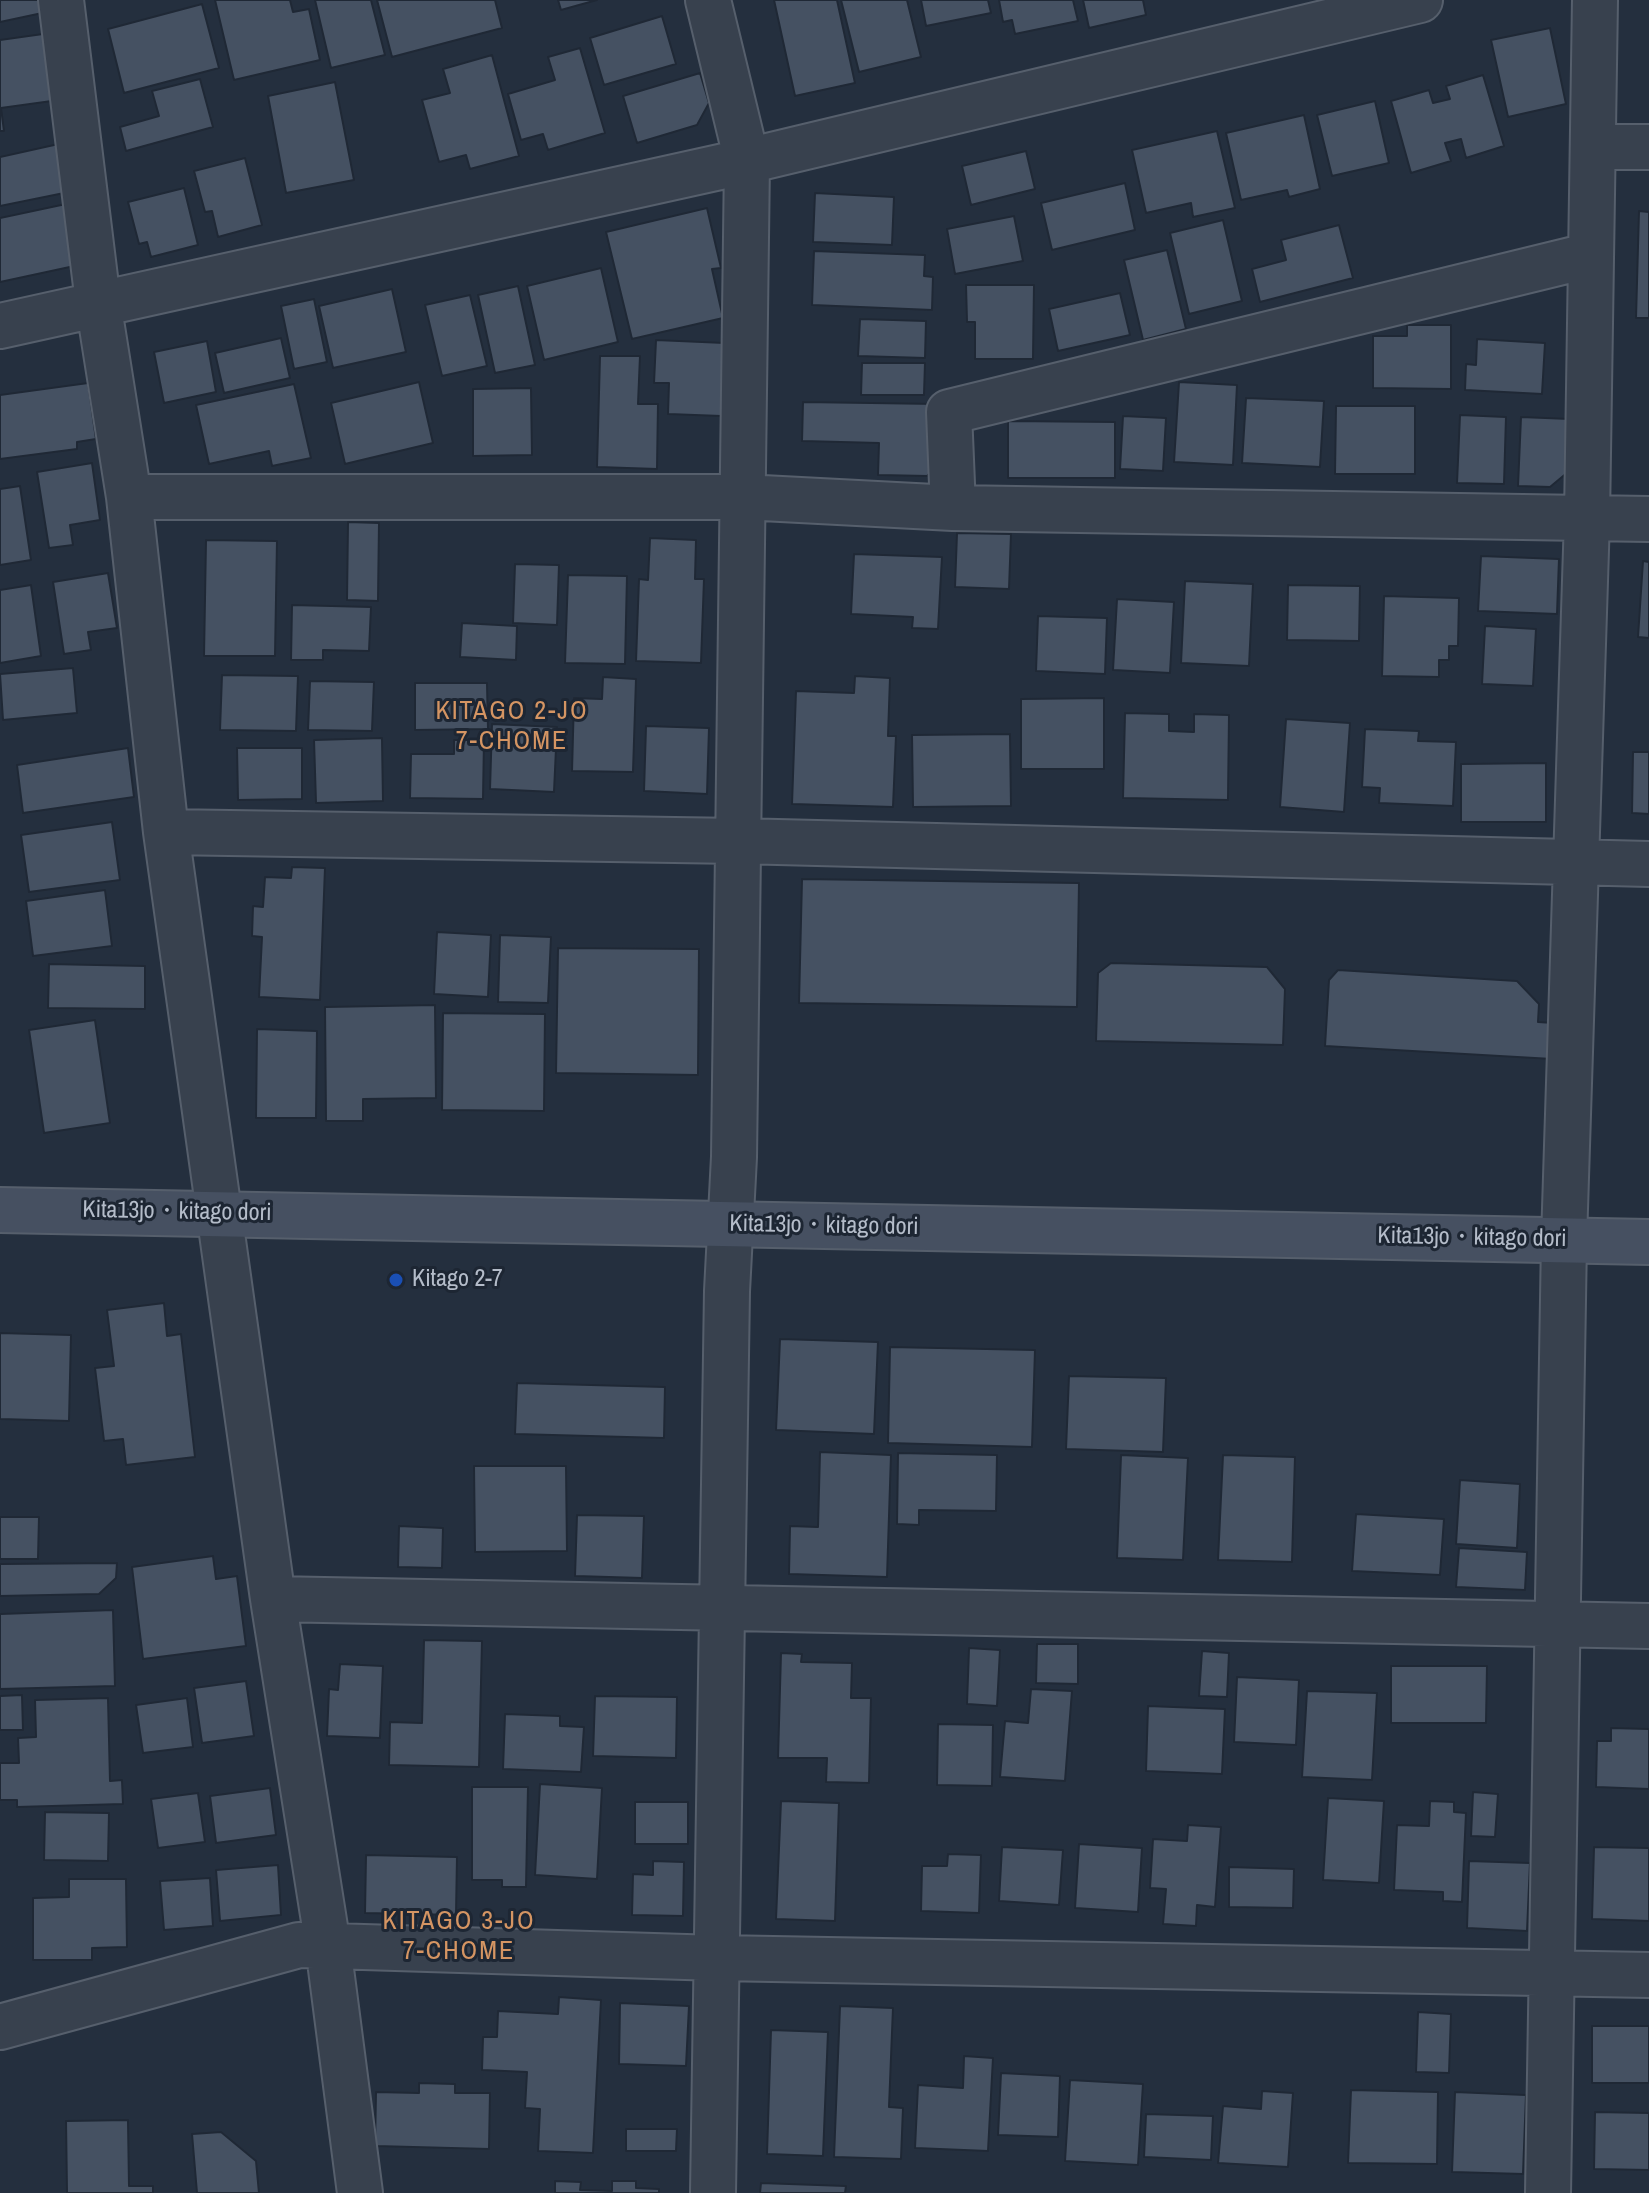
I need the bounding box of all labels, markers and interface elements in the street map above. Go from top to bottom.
district label: KITAGO 2-JO 7-CHOME [435,696,589,758]
street label: Kita13jo・kitago dori [82,1196,272,1228]
street label: Kita13jo・kitago dori [729,1210,919,1242]
street label: Kita13jo・kitago dori [1377,1222,1567,1254]
place label: Kitago 2-7 [412,1266,503,1294]
marker: Kitago 2-7 [387,1271,405,1289]
district label: KITAGO 3-JO 7-CHOME [382,1906,536,1968]

